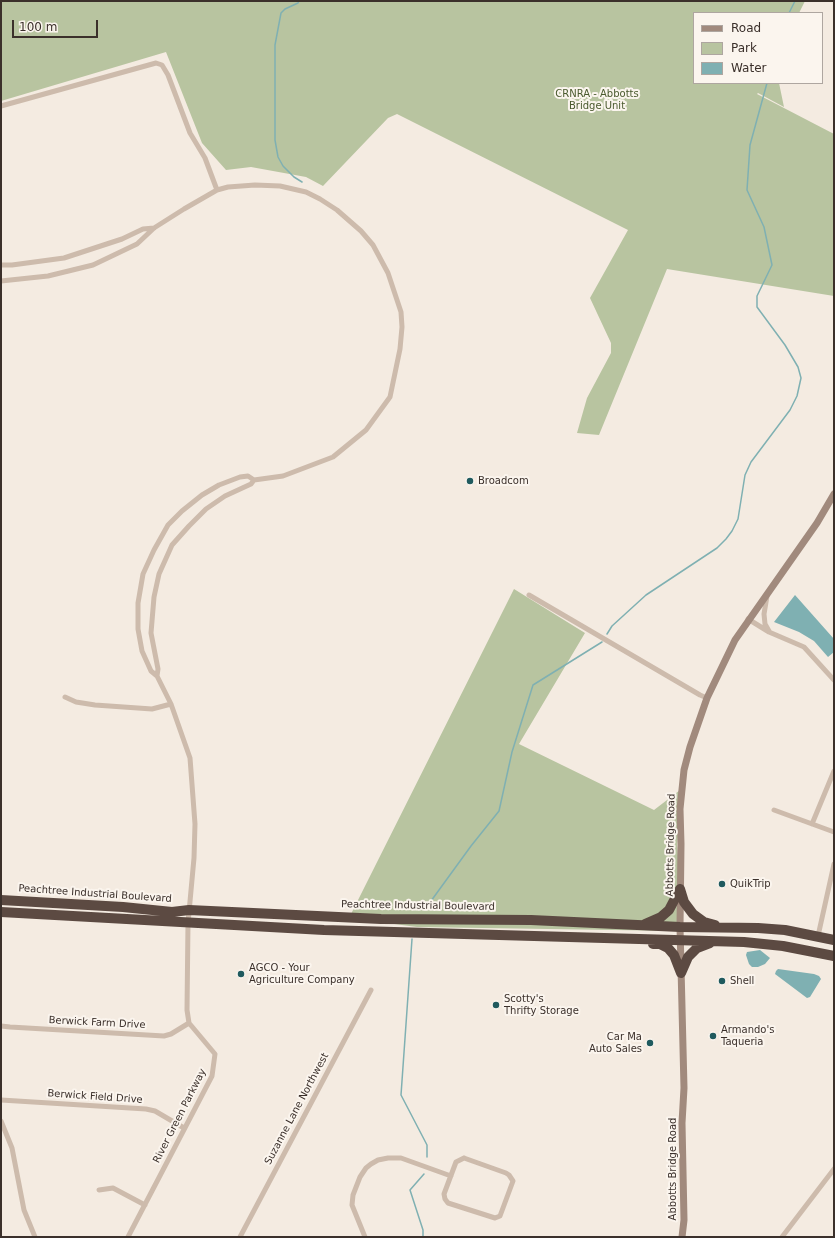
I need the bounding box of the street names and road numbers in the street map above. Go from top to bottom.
street label: Abbotts Bridge Road [664,794,678,896]
street label: Peachtree Industrial Boulevard [18,883,172,905]
street label: Peachtree Industrial Boulevard [341,899,495,913]
street label: Berwick Farm Drive [48,1014,146,1032]
street label: Suzanne Lane Northwest [262,1051,332,1167]
street label: River Green Parkway [151,1067,209,1165]
street label: Berwick Field Drive [47,1088,143,1106]
street label: Abbotts Bridge Road [667,1118,679,1220]

